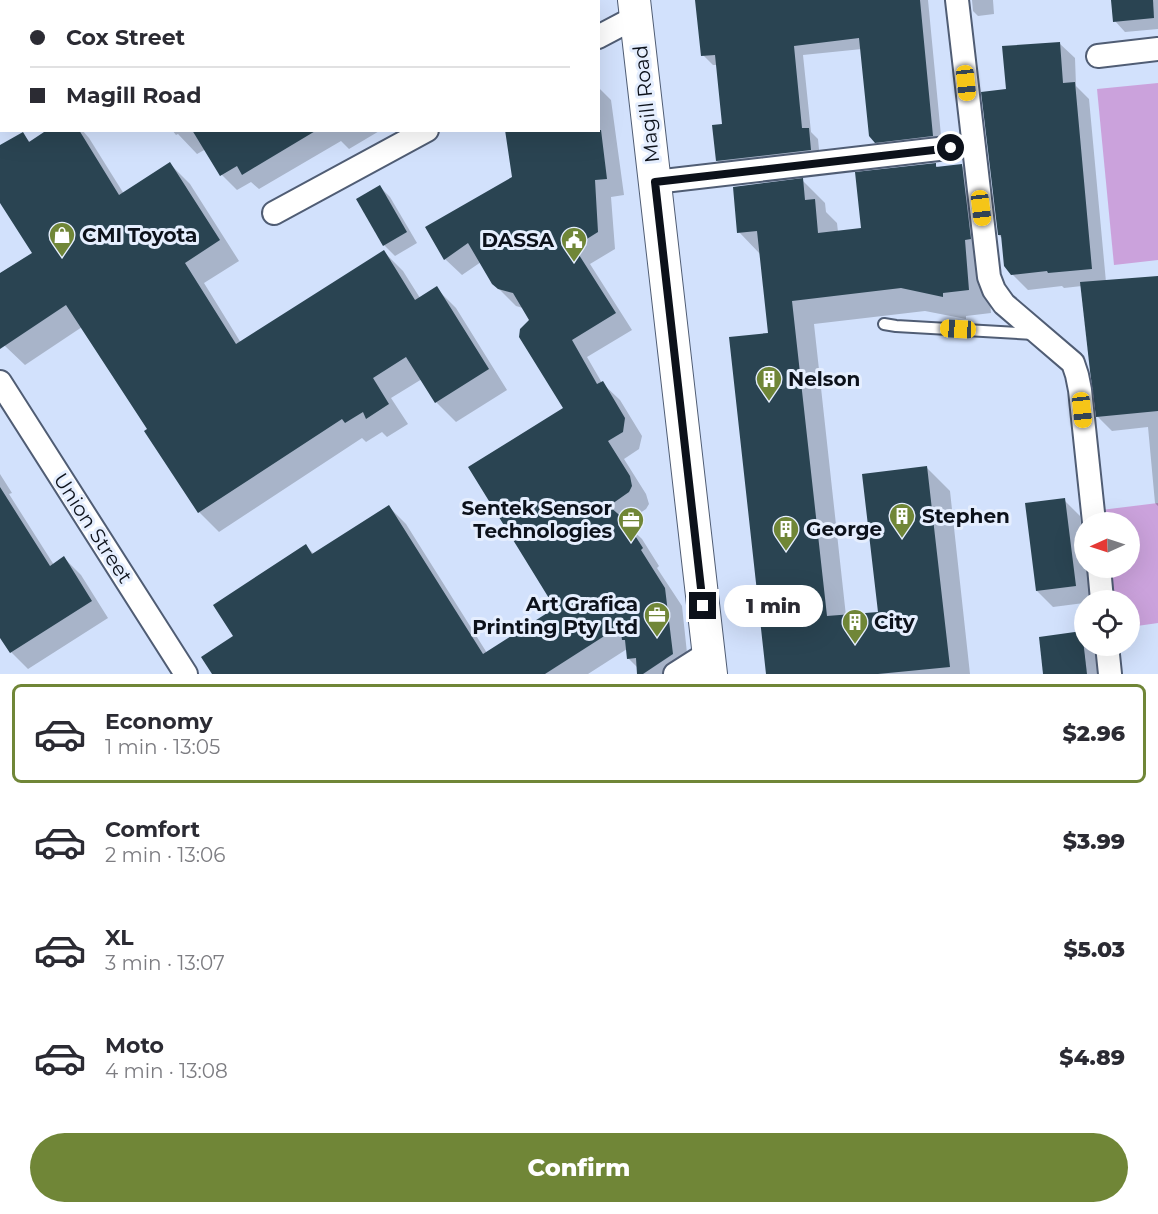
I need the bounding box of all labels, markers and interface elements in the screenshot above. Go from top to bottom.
text: Cox Street [66,24,185,51]
street label: Magill Road [628,44,664,164]
car [955,64,977,102]
text: Magill Road [66,82,201,109]
route start [937,134,964,161]
car [970,189,992,227]
shop icon: CMI Toyota [47,220,77,258]
place label: CMI Toyota [82,223,197,247]
public building icon: DASSA [559,225,589,263]
place label: DASSA [482,228,555,252]
car [940,319,976,339]
building icon: Nelson [754,364,784,402]
place label: Nelson [788,367,860,391]
car [1071,391,1093,429]
street label: Union Street [48,468,138,588]
place label: Sentek Sensor Technologies [462,496,612,543]
building icon: Stephen [887,501,917,539]
place label: Stephen [922,504,1010,528]
office icon: Sentek Sensor Technologies [616,505,646,543]
north arrow [1074,512,1140,578]
map controls [1074,512,1140,656]
building icon: George [771,514,801,552]
place label: George [806,517,882,541]
callout: 1 min [724,585,823,627]
button: locate [1074,590,1140,656]
place label: Art Grafica Printing Pty Ltd [472,592,638,639]
route end [689,592,716,619]
text: 1 min [746,594,801,618]
office icon: Art Grafica Printing Pty Ltd [642,600,672,638]
building icon: City [840,607,870,645]
place label: City [874,610,916,634]
icon: car [33,707,87,761]
text: Economy [105,708,213,735]
text: $2.96 [1063,720,1125,747]
text: 1 min · 13:05 [105,735,220,759]
icon: car [33,815,87,869]
text: Comfort [105,816,200,843]
text: $3.99 [1063,828,1125,855]
text: 2 min · 13:06 [105,843,225,867]
icon: car [33,923,87,977]
text: XL [105,924,134,951]
text: $5.03 [1063,936,1125,963]
text: 3 min · 13:07 [105,951,225,975]
icon: car [33,1031,87,1085]
text: Moto [105,1032,164,1059]
text: $4.89 [1059,1044,1125,1071]
text: 4 min · 13:08 [105,1059,228,1083]
button: Confirm [30,1133,1128,1202]

